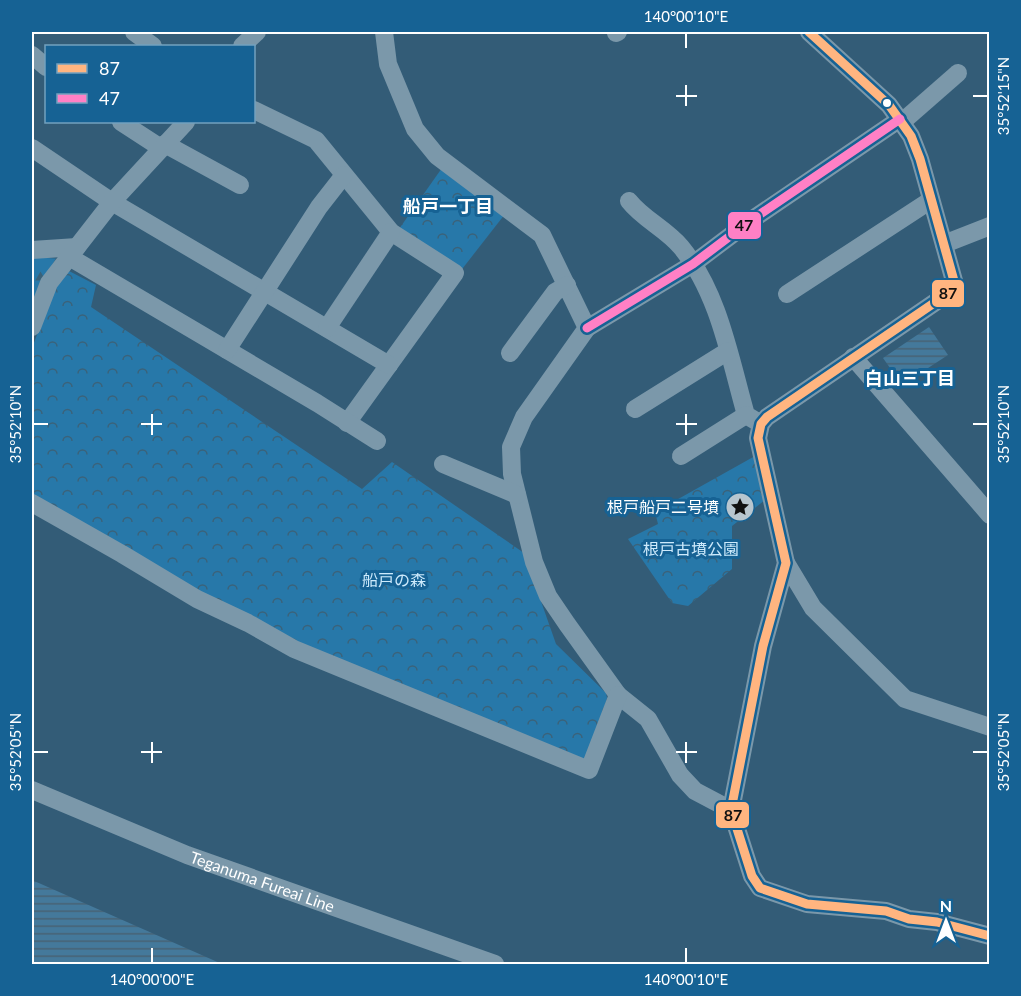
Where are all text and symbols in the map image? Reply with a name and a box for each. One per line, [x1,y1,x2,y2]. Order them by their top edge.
text: 140°00'10"E [644,7,728,25]
legend [45,45,255,123]
text: 87 [99,57,120,79]
text: 35°52'15"N [994,57,1012,135]
text: 47 [99,87,120,109]
unlabelled marker [881,97,893,109]
district label: 船戸一丁目 [403,195,493,217]
line badge: 47 [727,211,762,240]
text: 47 [735,215,753,234]
line badge: 87 [931,279,965,308]
text: 87 [939,283,957,302]
district label: 白山三丁目 [865,367,955,389]
text: 35°52'10"N [6,385,24,463]
text: 35°52'10"N [994,385,1012,463]
place icon: 根戸船戸二号墳 [724,491,756,523]
place label: 根戸船戸二号墳 [607,497,719,516]
park label: 根戸古墳公園 [643,539,739,558]
park label: 船戸の森 [362,570,426,589]
text: 35°52'05"N [6,713,24,791]
text: 35°52'05"N [994,713,1012,791]
line badge: 87 [715,801,750,829]
text: 87 [724,805,742,824]
street label: Teganuma Fureai Line [188,847,337,916]
north arrow [916,891,976,951]
text: N [940,896,952,915]
text: 140°00'00"E [110,970,194,988]
text: 140°00'10"E [644,970,728,988]

